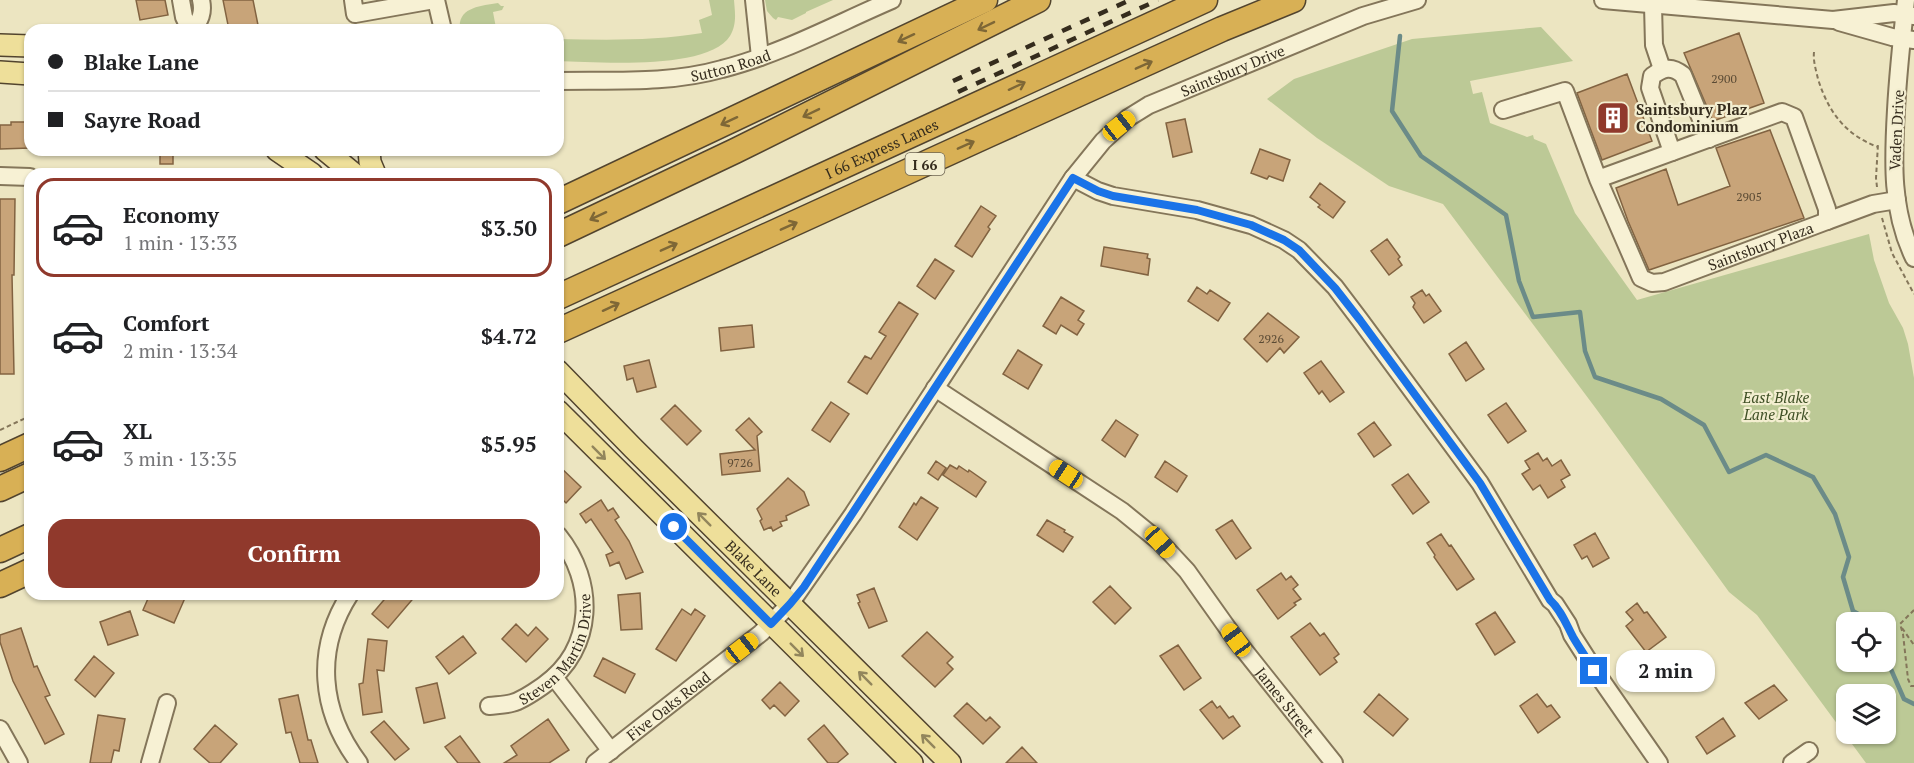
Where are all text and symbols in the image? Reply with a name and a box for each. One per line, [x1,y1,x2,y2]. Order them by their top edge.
one-way arrow [978,20,995,32]
one-way arrow [897,32,915,44]
street label: Saintsbury Drive [1177,40,1288,101]
street label: Sutton Road [689,44,773,86]
text: Blake Lane [84,47,199,76]
one-way arrow [1134,58,1152,70]
house number: 2900 [1711,71,1737,86]
one-way arrow [1008,79,1026,91]
street label: Vaden Drive [1884,89,1908,171]
place label: Saintsbury Plaz Condominium [1636,99,1748,136]
building icon: Saintsbury Plaz Condominium [1595,100,1631,136]
text: Sayre Road [84,105,201,134]
one-way arrow [803,108,821,119]
car [1099,108,1139,144]
street label: I 66 Express Lanes [823,114,941,182]
one-way arrow [721,115,739,127]
one-way arrow [957,138,975,149]
road number: I 66 [906,153,944,175]
house number: 2905 [1736,189,1762,204]
text: Economy [123,200,219,229]
icon: car [51,201,105,255]
one-way arrow [589,210,607,222]
text: $3.50 [481,213,537,242]
street label: Saintsbury Plaza [1705,217,1817,275]
one-way arrow [779,219,797,231]
text: 1 min · 13:33 [123,229,237,256]
one-way arrow [659,240,677,252]
one-way arrow [602,300,620,312]
text: Comfort [123,308,209,337]
icon: car [51,309,105,363]
text: $4.72 [481,321,537,350]
house number: 2926 [1258,331,1284,346]
text: 2 min · 13:34 [123,337,237,364]
park label: East Blake Lane Park [1742,387,1810,424]
text: XL [123,416,152,445]
icon: car [51,417,105,471]
text: $5.95 [481,429,537,458]
text: 3 min · 13:35 [123,445,237,472]
one-way arrow [592,445,607,460]
house number: 9726 [727,455,753,470]
car [1046,457,1086,491]
one-way arrow [697,511,712,526]
route start [660,513,687,540]
button: Confirm [48,519,540,588]
car [1141,523,1179,561]
street label: Blake Lane [721,536,787,601]
street label: Steven Martin Drive [515,593,595,709]
map controls [1836,612,1896,744]
button: locate [1836,612,1896,672]
car [1218,620,1254,660]
car [722,630,762,666]
one-way arrow [789,642,804,657]
callout: 2 min [1615,650,1714,692]
route end [1580,657,1607,684]
text: 2 min [1638,657,1693,684]
street label: James Street [1251,663,1319,741]
street label: Five Oaks Road [622,667,714,745]
one-way arrow [857,671,872,686]
button: layers [1836,684,1896,744]
one-way arrow [921,734,935,749]

